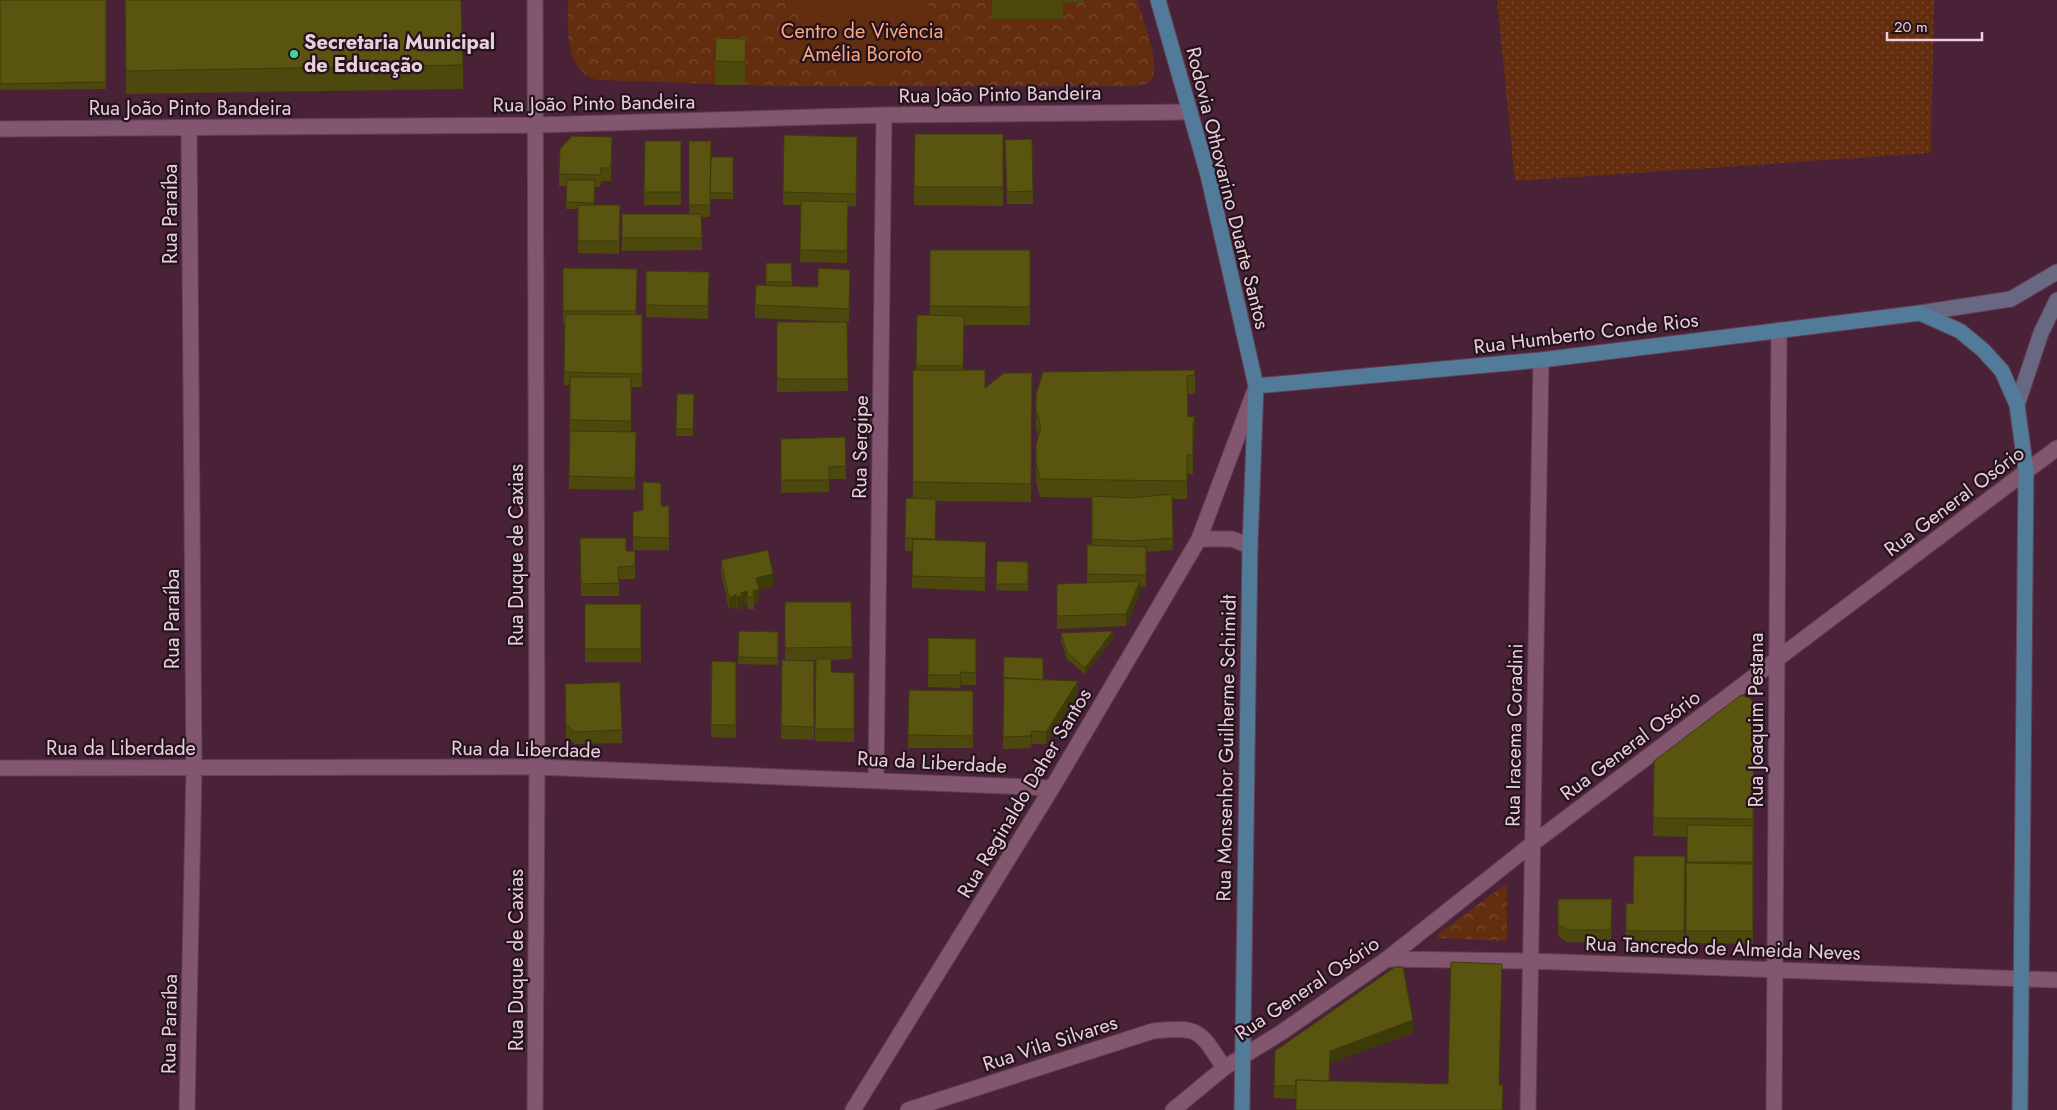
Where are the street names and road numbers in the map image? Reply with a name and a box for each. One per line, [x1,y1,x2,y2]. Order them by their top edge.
street label: Rodovia Othovarino Duarte Santos [1178,44,1277,332]
street label: Rua João Pinto Bandeira [898,78,1102,111]
street label: Rua João Pinto Bandeira [492,87,696,120]
street label: Rua João Pinto Bandeira [89,94,291,123]
street label: Rua Paraíba [156,164,185,264]
street label: Rua Humberto Conde Rios [1472,305,1700,362]
street label: Rua Sergipe [845,395,876,499]
street label: Rua General Osório [1878,439,2030,564]
street label: Rua Duque de Caxias [502,464,531,646]
street label: Rua Paraíba [158,569,187,669]
street label: Rua Monsenhor Guilherme Schimidt [1209,594,1244,902]
street label: Rua Joaquim Pestana [1742,633,1771,807]
street label: Rua Iracema Coradini [1498,643,1531,827]
street label: Rua Reginaldo Daher Santos [950,683,1099,904]
street label: Rua General Osório [1554,683,1706,808]
street label: Rua da Liberdade [46,734,196,763]
street label: Rua da Liberdade [451,734,601,765]
street label: Rua da Liberdade [856,744,1008,781]
street label: Rua Duque de Caxias [502,869,531,1051]
street label: Rua General Osório [1229,929,1385,1048]
street label: Rua Tancredo de Almeida Neves [1585,929,1861,968]
street label: Rua Paraíba [154,974,185,1074]
street label: Rua Vila Silvares [979,1008,1121,1079]

